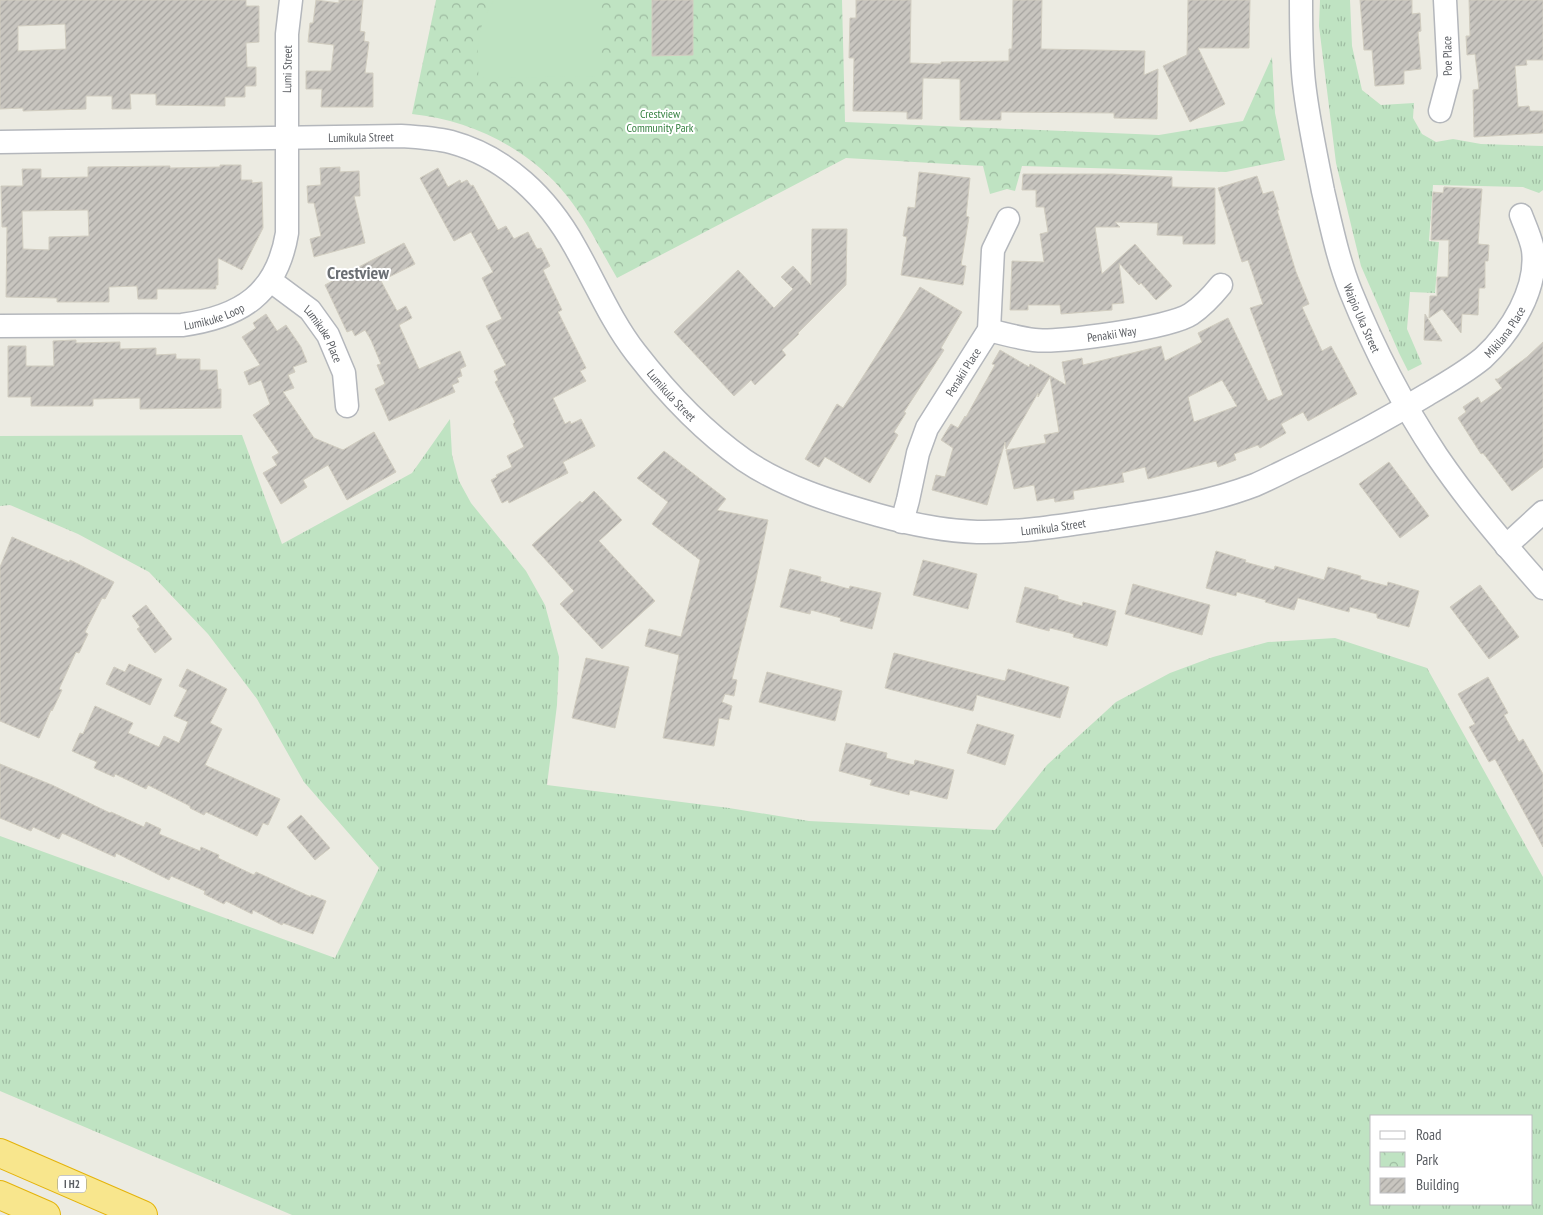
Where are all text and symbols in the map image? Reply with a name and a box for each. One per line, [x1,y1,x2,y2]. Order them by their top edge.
street label: Poe Place [1439,36,1455,76]
street label: Lumi Street [279,44,295,93]
park label: Crestview Community Park [627,106,694,135]
street label: Lumikula Street [328,129,394,145]
district label: Crestview [327,261,389,284]
street label: Waipio Uka Street [1341,281,1385,355]
street label: Lumikuke Loop [183,299,247,332]
street label: Lumikuke Place [302,301,346,365]
street label: Mikilana Place [1481,304,1528,360]
street label: Penakii Way [1086,322,1138,345]
street label: Penakii Place [942,345,984,399]
street label: Lumikula Street [644,366,700,425]
street label: Lumikula Street [1020,515,1087,538]
legend [1370,1115,1533,1205]
text: Road [1416,1125,1442,1144]
text: Park [1416,1150,1438,1169]
text: Building [1416,1175,1459,1194]
road number: I H2 [58,1176,86,1192]

